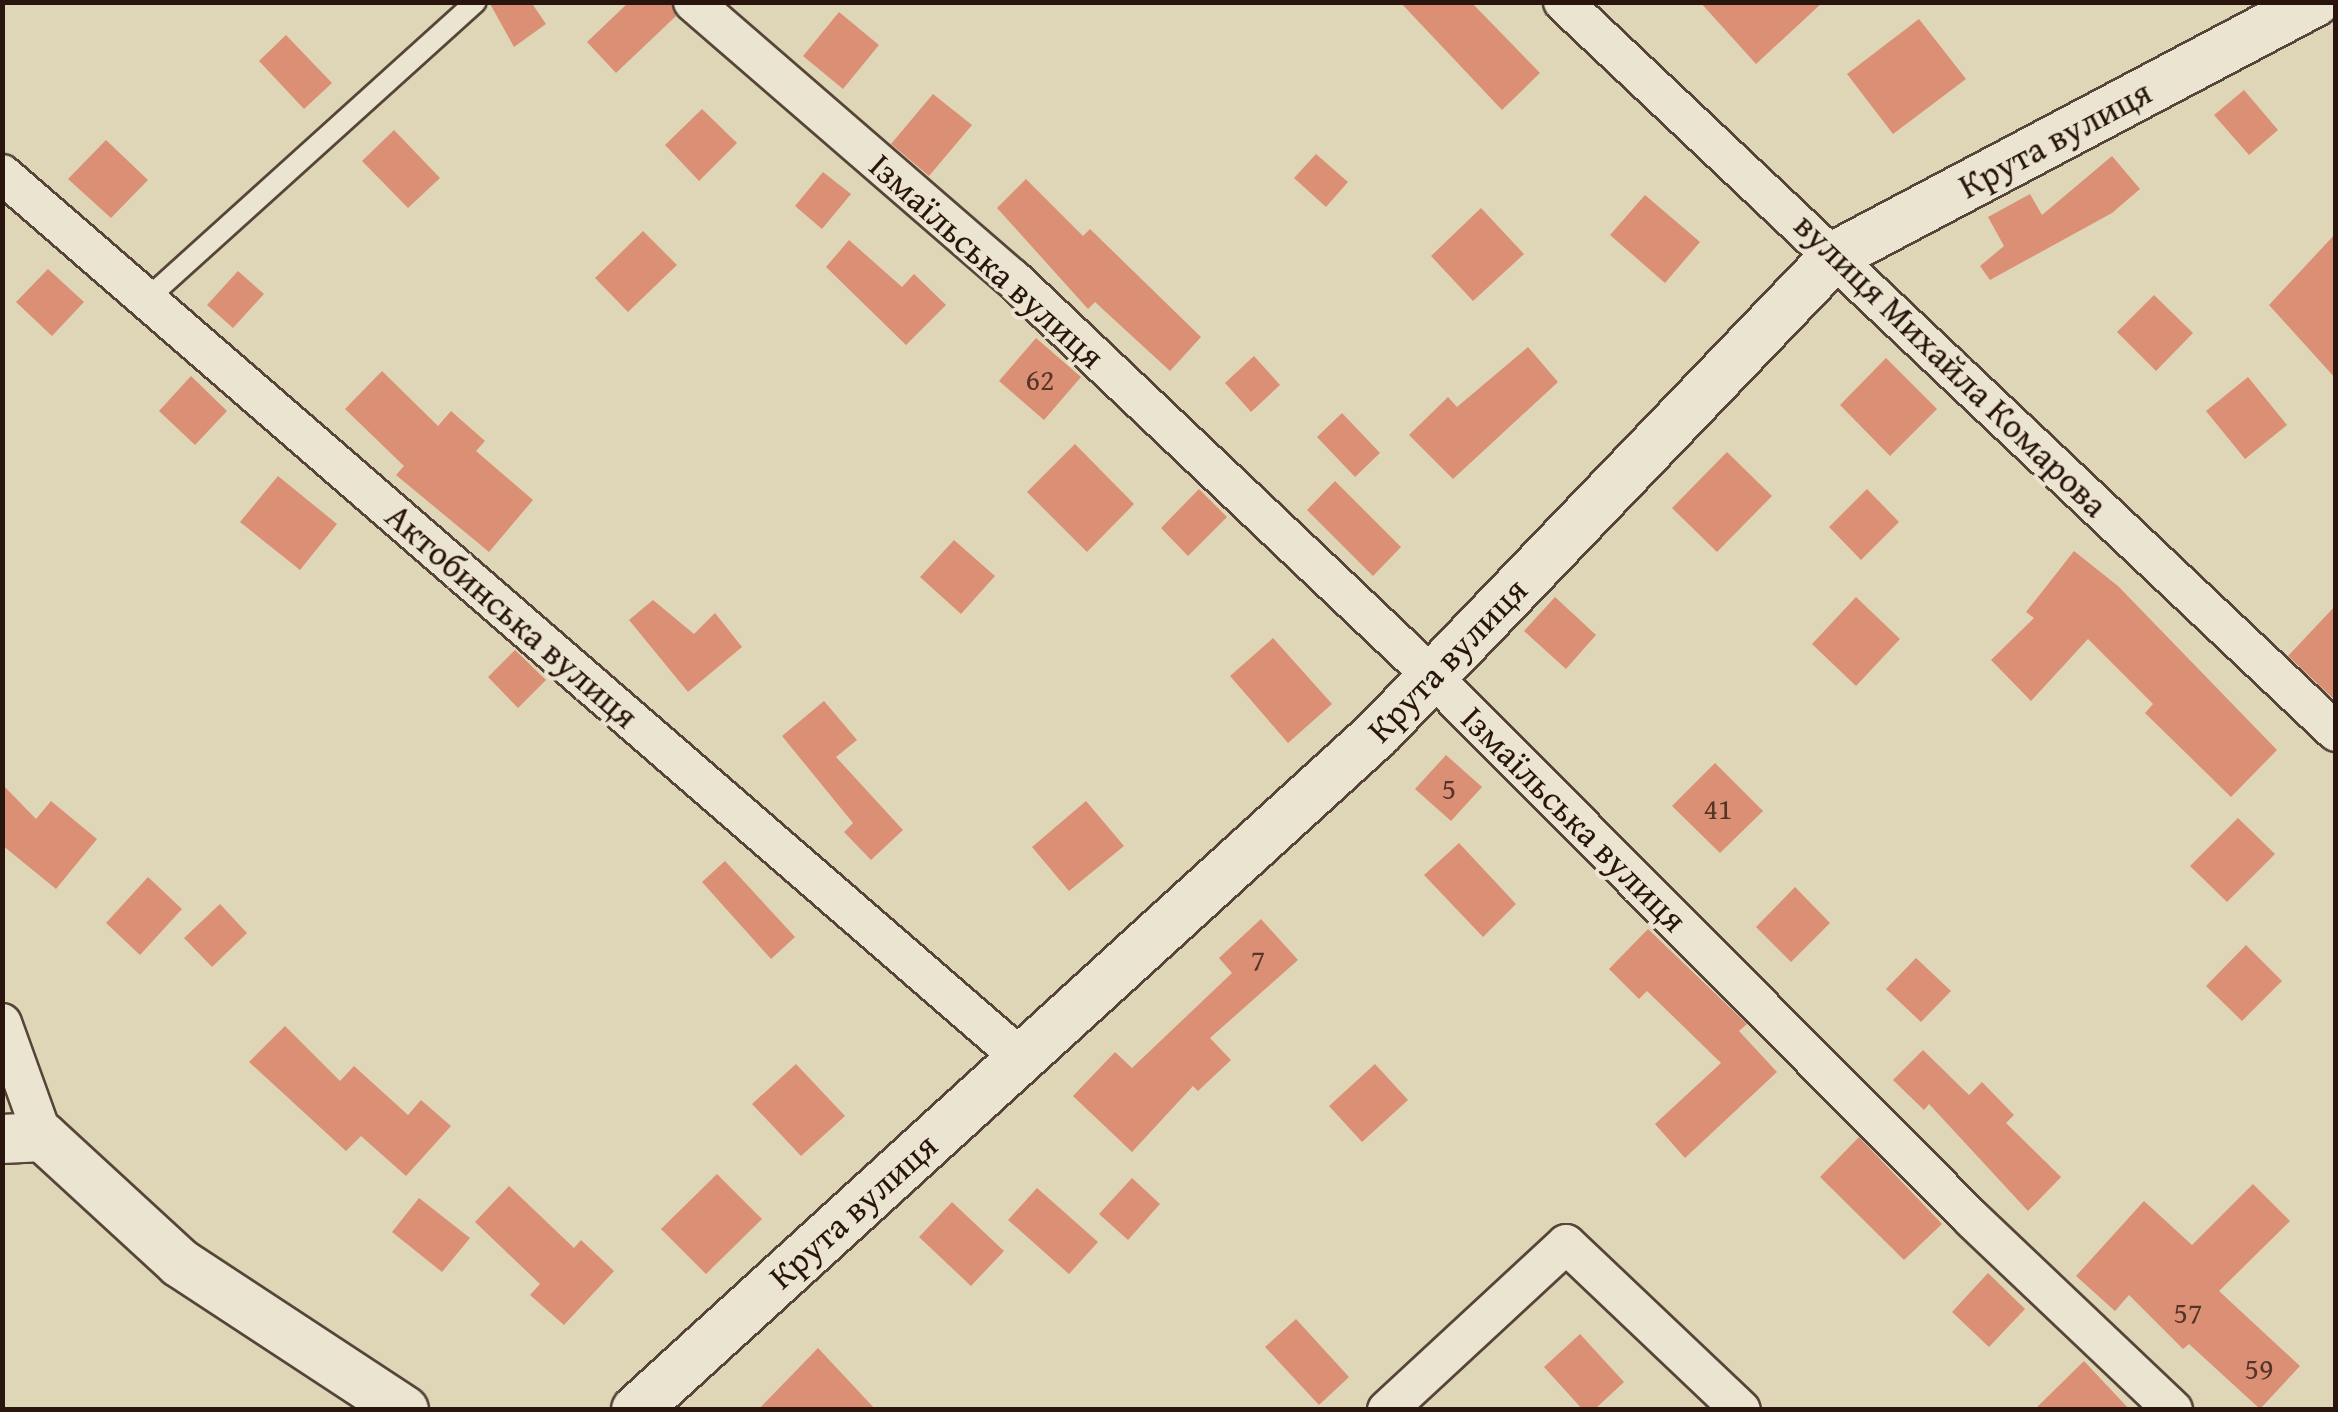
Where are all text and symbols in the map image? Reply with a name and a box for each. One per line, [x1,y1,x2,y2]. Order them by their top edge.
street label: Крута вулиця [1952,71,2158,207]
street label: Ізмаїльська вулиця [861,145,1113,377]
street label: вулиця Михайла Комарова [1786,204,2116,526]
house number: 62 [1026,361,1054,397]
street label: Актобинська вулиця [377,495,647,737]
street label: Крута вулиця [1358,569,1536,751]
street label: Ізмаїльська вулиця [1453,698,1695,940]
house number: 5 [1442,770,1456,806]
house number: 41 [1704,790,1732,826]
house number: 7 [1251,941,1265,977]
street label: Крута вулиця [760,1124,946,1298]
house number: 57 [2174,1294,2202,1330]
house number: 59 [2245,1350,2273,1386]

